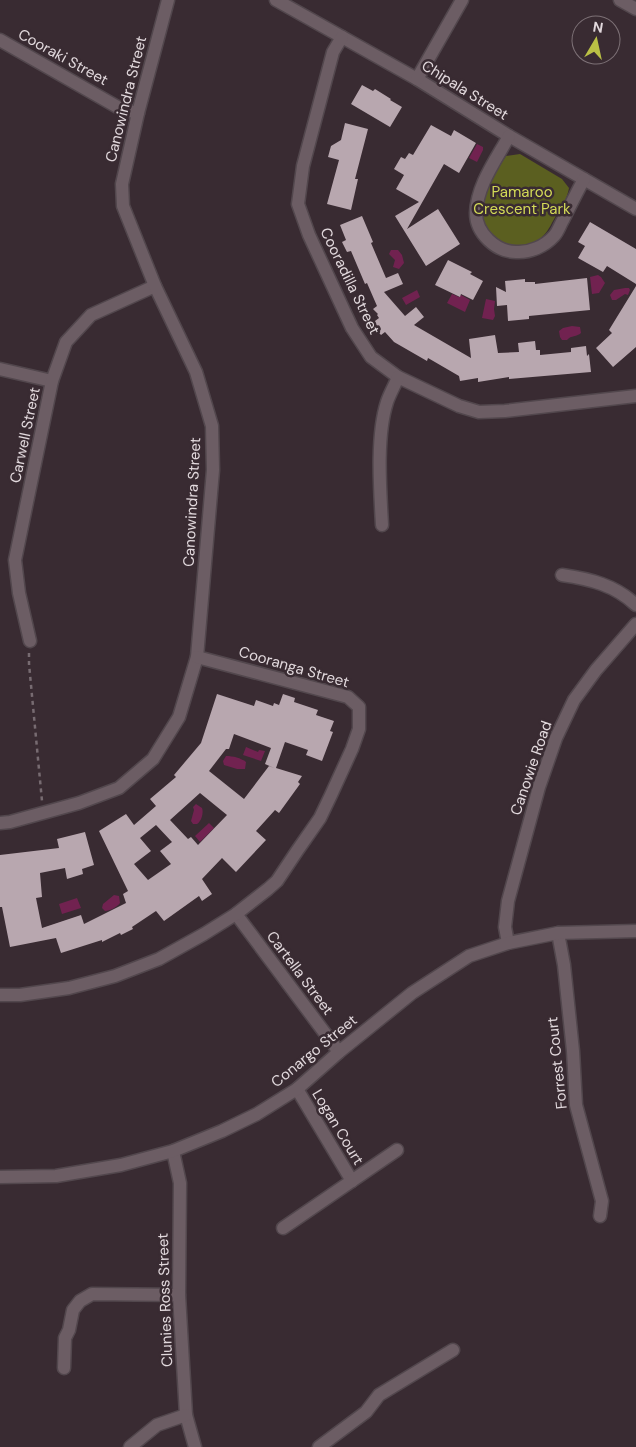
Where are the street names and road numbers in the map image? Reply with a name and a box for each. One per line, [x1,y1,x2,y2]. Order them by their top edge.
street label: Cooraki Street [14,24,112,90]
street label: Canowindra Street [101,34,151,164]
street label: Chipala Street [418,55,512,125]
street label: Cooradilla Street [315,224,385,338]
street label: Carwell Street [5,385,45,485]
street label: Canowindra Street [179,437,205,567]
street label: Cooranga Street [236,642,352,692]
street label: Canowie Road [505,718,557,818]
street label: Cartella Street [262,927,338,1019]
street label: Conargo Street [267,1010,361,1092]
street label: Forrest Court [542,1016,572,1110]
street label: Logan Court [308,1085,369,1169]
street label: Clunies Ross Street [153,1233,177,1367]

